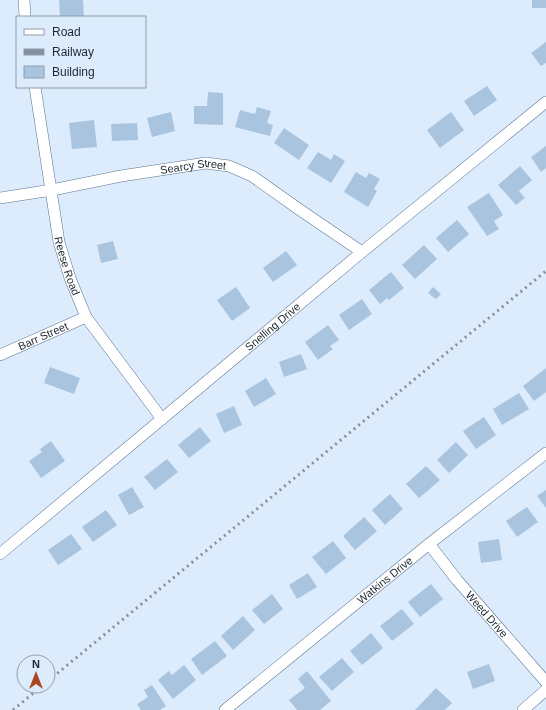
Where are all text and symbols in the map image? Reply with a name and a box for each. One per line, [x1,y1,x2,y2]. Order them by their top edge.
legend [16,16,146,88]
text: Road [52,25,81,39]
text: Railway [52,45,94,59]
text: Building [52,65,95,79]
street label: Searcy Street [159,157,227,176]
street label: Reese Road [52,236,82,297]
street label: Snelling Drive [243,300,303,353]
street label: Barr Street [16,320,70,352]
street label: Watkins Drive [355,554,415,606]
street label: Weed Drive [463,589,510,640]
north arrow [16,654,56,694]
text: N [32,658,40,670]

